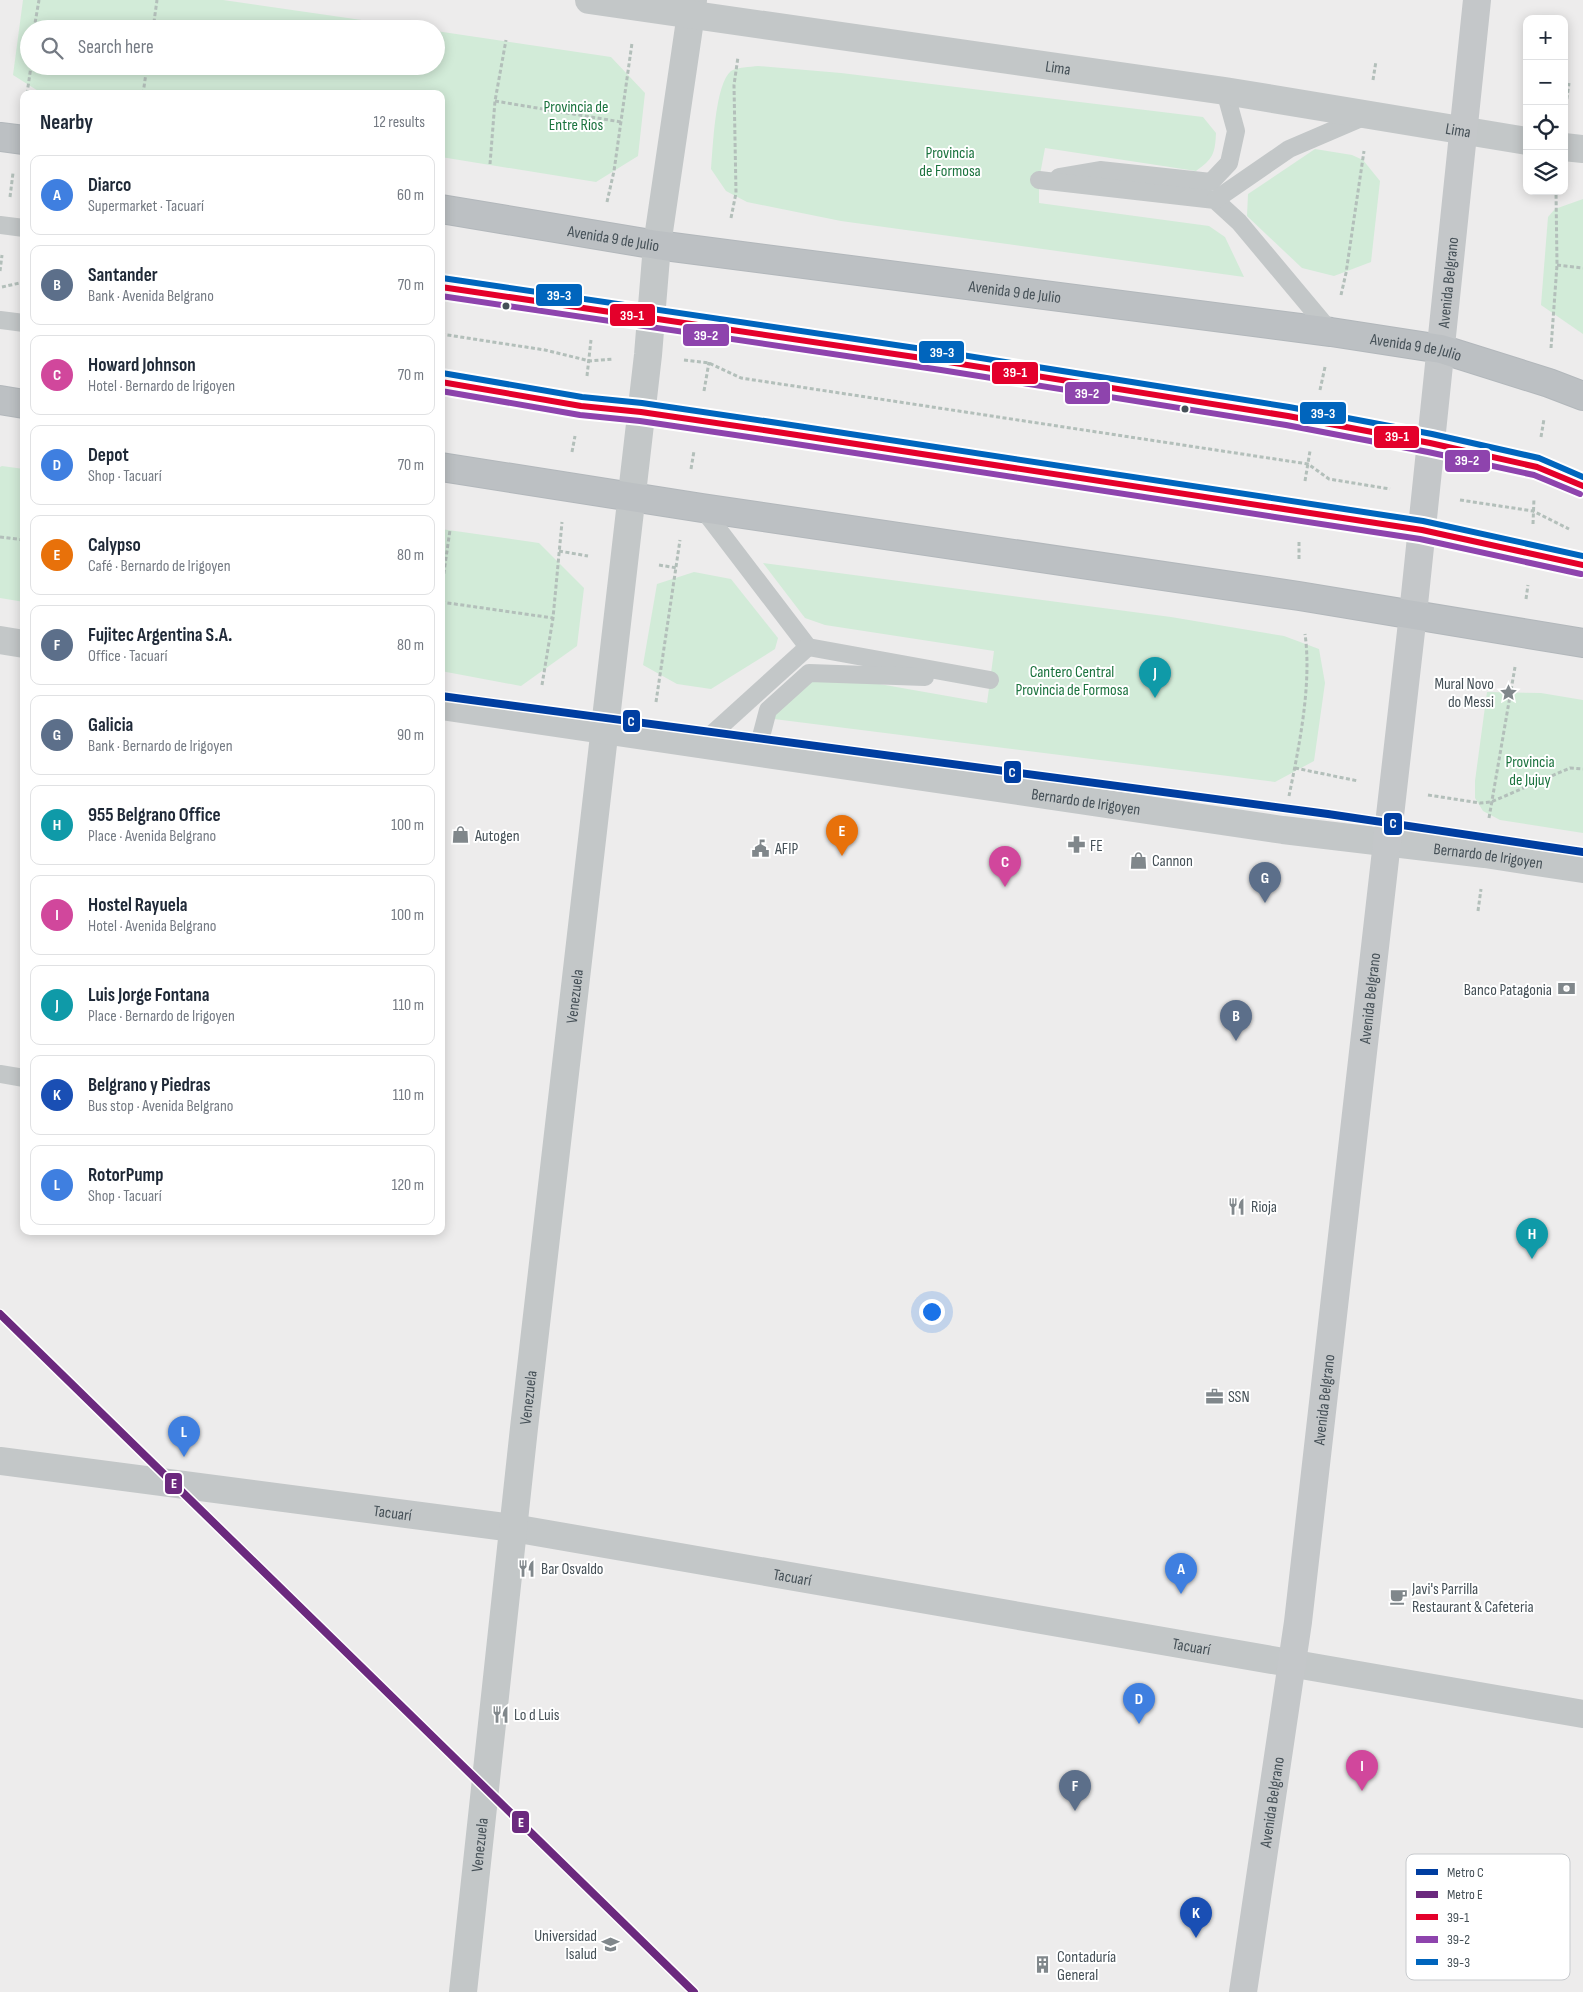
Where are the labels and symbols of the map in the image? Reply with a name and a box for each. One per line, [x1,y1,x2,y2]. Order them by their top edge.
street label: Lima [1044,57,1072,80]
park label: Provincia de Entre Rios [544,98,608,135]
street label: Lima [1444,120,1472,143]
park label: Provincia de Formosa [919,144,981,181]
street label: Avenida 9 de Julio [565,222,661,256]
street label: Avenida Belgrano [1435,236,1463,330]
street label: Avenida 9 de Julio [967,277,1062,308]
line badge: 39-3 [535,283,583,307]
text: 39-3 [547,287,571,304]
unlabelled marker [501,301,511,311]
line badge: 39-1 [609,303,656,327]
text: 39-1 [620,307,644,324]
line badge: 39-2 [682,323,730,347]
text: 39-2 [694,327,718,344]
street label: Avenida 9 de Julio [1368,330,1464,366]
line badge: 39-3 [918,340,965,364]
text: 39-3 [930,344,954,361]
line badge: 39-1 [991,361,1039,385]
text: 39-1 [1003,364,1027,381]
line badge: 39-2 [1064,381,1111,405]
text: 39-2 [1075,385,1099,402]
line badge: 39-3 [1299,401,1347,425]
unlabelled marker [1180,404,1190,414]
text: 39-3 [1311,405,1335,422]
line badge: 39-1 [1373,425,1420,449]
text: 39-1 [1385,428,1409,445]
line badge: 39-2 [1444,449,1491,473]
text: 39-2 [1455,452,1479,469]
pin: J [1139,657,1171,698]
park label: Cantero Central Provincia de Formosa [1015,663,1129,700]
place label: Mural Novo do Messi [1434,675,1494,712]
place icon: Mural Novo do Messi [1498,682,1518,702]
line badge: C [622,709,641,733]
text: C [627,713,635,730]
park label: Provincia de Jujuy [1505,753,1555,790]
line badge: C [1003,760,1022,784]
text: C [1008,764,1016,781]
street label: Bernardo de Irigoyen [1030,785,1142,820]
line badge: C [1383,812,1403,836]
pin: E [826,815,858,856]
text: C [1389,815,1397,832]
shop icon: Autogen [451,825,471,845]
place label: Autogen [474,827,519,846]
pharmacy icon: FE [1066,835,1086,855]
place label: FE [1090,837,1103,856]
public building icon: AFIP [751,838,771,858]
place label: AFIP [774,840,798,859]
street label: Bernardo de Irigoyen [1433,840,1544,874]
pin: C [989,846,1021,887]
shop icon: Cannon [1128,850,1148,870]
place label: Cannon [1152,852,1193,871]
pin: G [1249,862,1281,903]
street label: Avenida Belgrano [1356,952,1385,1046]
street label: Venezuela [563,968,588,1024]
bank icon: Banco Patagonia [1556,979,1576,999]
place label: Banco Patagonia [1464,981,1552,1000]
pin: B [1220,1000,1252,1041]
restaurant icon: Rioja [1227,1196,1247,1216]
place label: Rioja [1251,1198,1277,1217]
pin: H [1516,1218,1548,1259]
your location [919,1299,945,1325]
street label: Avenida Belgrano [1310,1353,1339,1447]
street label: Venezuela [516,1370,542,1426]
office icon: SSN [1204,1386,1224,1406]
place label: SSN [1228,1388,1250,1407]
pin: L [168,1416,200,1457]
line badge: E [164,1472,183,1495]
text: E [171,1475,177,1492]
street label: Tacuarí [372,1502,413,1526]
pin: A [1165,1553,1197,1594]
restaurant icon: Bar Osvaldo [517,1558,537,1578]
place label: Bar Osvaldo [541,1560,603,1579]
street label: Tacuarí [772,1565,813,1591]
place label: Javi's Parrilla Restaurant & Cafeteria [1411,1580,1534,1617]
cafe icon: Javi's Parrilla Restaurant & Cafeteria [1388,1587,1408,1607]
street label: Tacuarí [1171,1635,1212,1660]
pin: D [1123,1683,1155,1724]
restaurant icon: Lo d Luis [490,1704,510,1724]
place label: Lo d Luis [514,1706,560,1725]
pin: I [1346,1750,1378,1791]
street label: Avenida Belgrano [1256,1756,1289,1850]
pin: F [1059,1770,1091,1811]
line badge: E [511,1810,530,1834]
text: E [518,1814,524,1831]
street label: Venezuela [468,1817,493,1873]
legend [1406,1854,1570,1980]
text: Metro C [1447,1864,1484,1881]
text: Metro E [1447,1886,1483,1903]
pin: K [1180,1897,1212,1938]
text: 39-1 [1447,1909,1469,1926]
place label: Universidad Isalud [534,1927,597,1964]
text: 39-2 [1447,1931,1470,1948]
school or university icon: Universidad Isalud [601,1934,621,1954]
place label: Contaduría General [1057,1948,1116,1985]
text: 39-3 [1447,1954,1470,1971]
building icon: Contaduría General [1033,1955,1053,1975]

